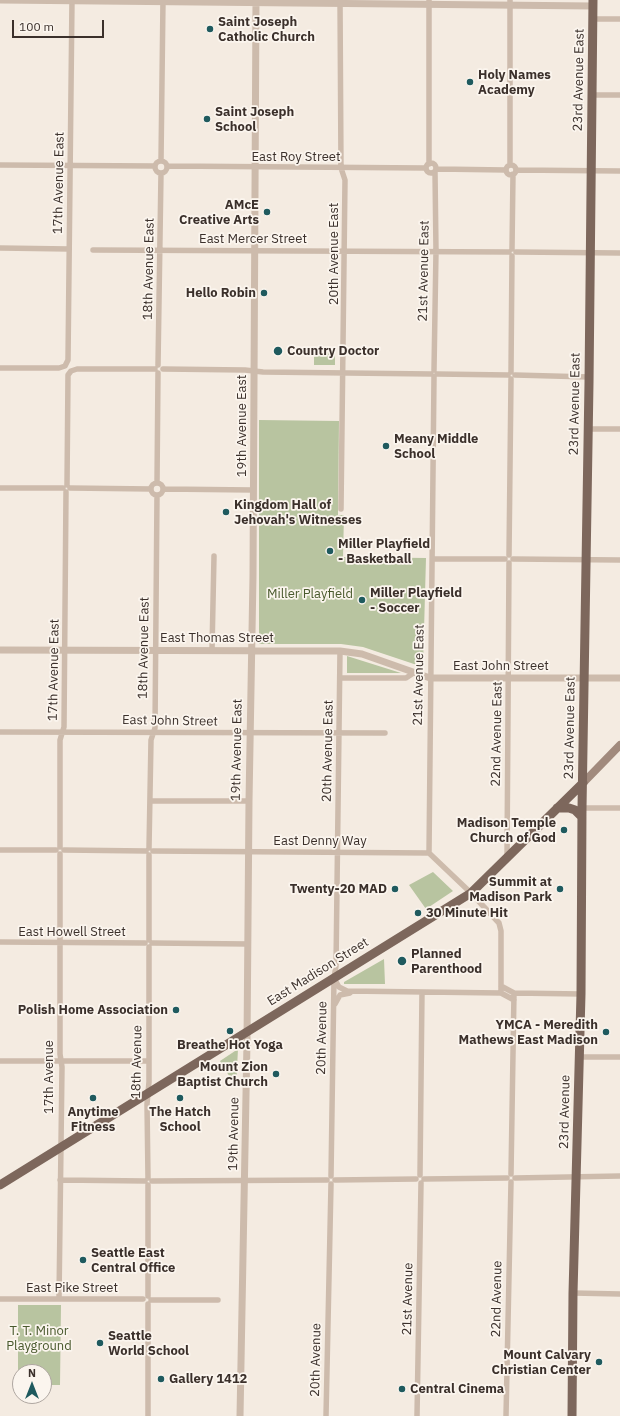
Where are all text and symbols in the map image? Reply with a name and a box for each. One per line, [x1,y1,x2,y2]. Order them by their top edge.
scale bar [14,12,106,38]
place label: Saint Joseph Catholic Church [218,14,315,45]
text: 100 m [19,19,54,34]
marker: Saint Joseph Catholic Church [205,24,215,34]
street label: 23rd Avenue East [570,29,588,131]
place label: Holy Names Academy [478,67,551,98]
marker: Holy Names Academy [465,77,475,87]
place label: Saint Joseph School [215,104,294,135]
marker: Saint Joseph School [202,114,212,124]
street label: 17th Avenue East [50,132,68,234]
street label: East Roy Street [252,149,340,165]
place label: AMcE Creative Arts [179,197,259,228]
street label: 20th Avenue East [326,203,342,305]
marker: AMcE Creative Arts [262,207,272,217]
street label: 18th Avenue East [140,218,158,320]
street label: 21st Avenue East [415,220,433,322]
street label: East Mercer Street [199,231,307,247]
place label: Hello Robin [186,285,256,301]
marker: Hello Robin [259,288,269,298]
place label: Country Doctor [287,343,379,359]
marker: Country Doctor [272,345,284,357]
street label: 23rd Avenue East [566,353,584,455]
street label: 19th Avenue East [234,375,250,477]
place label: Meany Middle School [394,431,478,462]
marker: Meany Middle School [381,441,391,451]
place label: Kingdom Hall of Jehovah's Witnesses [234,497,362,528]
marker: Kingdom Hall of Jehovah's Witnesses [221,507,231,517]
place label: Miller Playfield - Basketball [338,536,430,567]
marker: Miller Playfield - Basketball [325,546,335,556]
place label: Miller Playfield - Soccer [370,585,462,616]
park label: Miller Playfield [267,586,353,602]
marker: Miller Playfield - Soccer [357,595,367,605]
street label: 18th Avenue East [135,597,153,699]
street label: 17th Avenue East [45,619,63,721]
street label: 21st Avenue East [410,624,428,726]
street label: East Thomas Street [160,630,274,646]
street label: East John Street [453,658,549,674]
street label: 23rd Avenue East [561,677,579,779]
street label: 22nd Avenue East [488,681,506,787]
street label: 19th Avenue East [228,699,246,801]
street label: 20th Avenue East [319,700,337,802]
street label: East John Street [122,712,218,730]
place label: Madison Temple Church of God [457,815,556,846]
marker: Madison Temple Church of God [559,825,569,835]
street label: East Denny Way [273,833,367,849]
place label: Summit at Madison Park [469,874,552,905]
place label: Twenty-20 MAD [290,881,387,897]
marker: Twenty-20 MAD [390,884,400,894]
marker: Summit at Madison Park [555,884,565,894]
place label: 30 Minute Hit [426,905,508,921]
marker: 30 Minute Hit [413,908,423,918]
street label: East Howell Street [18,924,126,940]
street label: East Madison Street [265,935,371,1009]
place label: Planned Parenthood [411,946,482,977]
marker: Planned Parenthood [396,955,408,967]
street label: 20th Avenue [314,1001,330,1075]
place label: Polish Home Association [18,1002,168,1018]
marker: Polish Home Association [171,1005,181,1015]
place label: YMCA - Meredith Mathews East Madison [458,1017,598,1048]
street label: 18th Avenue [129,1025,145,1099]
marker: Breathe Hot Yoga [225,1026,235,1036]
marker: YMCA - Meredith Mathews East Madison [601,1027,611,1037]
place label: Breathe Hot Yoga [177,1037,283,1053]
street label: 17th Avenue [41,1040,57,1114]
place label: Mount Zion Baptist Church [177,1059,268,1090]
marker: Mount Zion Baptist Church [271,1069,281,1079]
street label: 23rd Avenue [557,1075,573,1149]
marker: Anytime Fitness [88,1093,98,1103]
marker: The Hatch School [175,1093,185,1103]
street label: 19th Avenue [226,1097,242,1171]
place label: Anytime Fitness [67,1104,119,1135]
place label: The Hatch School [149,1104,211,1135]
place label: Seattle East Central Office [91,1245,175,1276]
marker: Seattle East Central Office [78,1255,88,1265]
street label: 22nd Avenue [489,1260,505,1338]
street label: 21st Avenue [400,1262,416,1336]
street label: East Pike Street [26,1280,118,1296]
park label: T. T. Minor Playground [6,1323,72,1354]
street label: 20th Avenue [308,1323,324,1397]
place label: Seattle World School [108,1328,189,1359]
marker: Seattle World School [95,1338,105,1348]
place label: Mount Calvary Christian Center [491,1347,591,1378]
marker: Mount Calvary Christian Center [594,1357,604,1367]
north arrow [12,1364,52,1404]
text: N [28,1366,36,1380]
place label: Gallery 1412 [169,1371,247,1387]
marker: Gallery 1412 [156,1374,166,1384]
place label: Central Cinema [410,1381,504,1397]
marker: Central Cinema [397,1384,407,1394]

